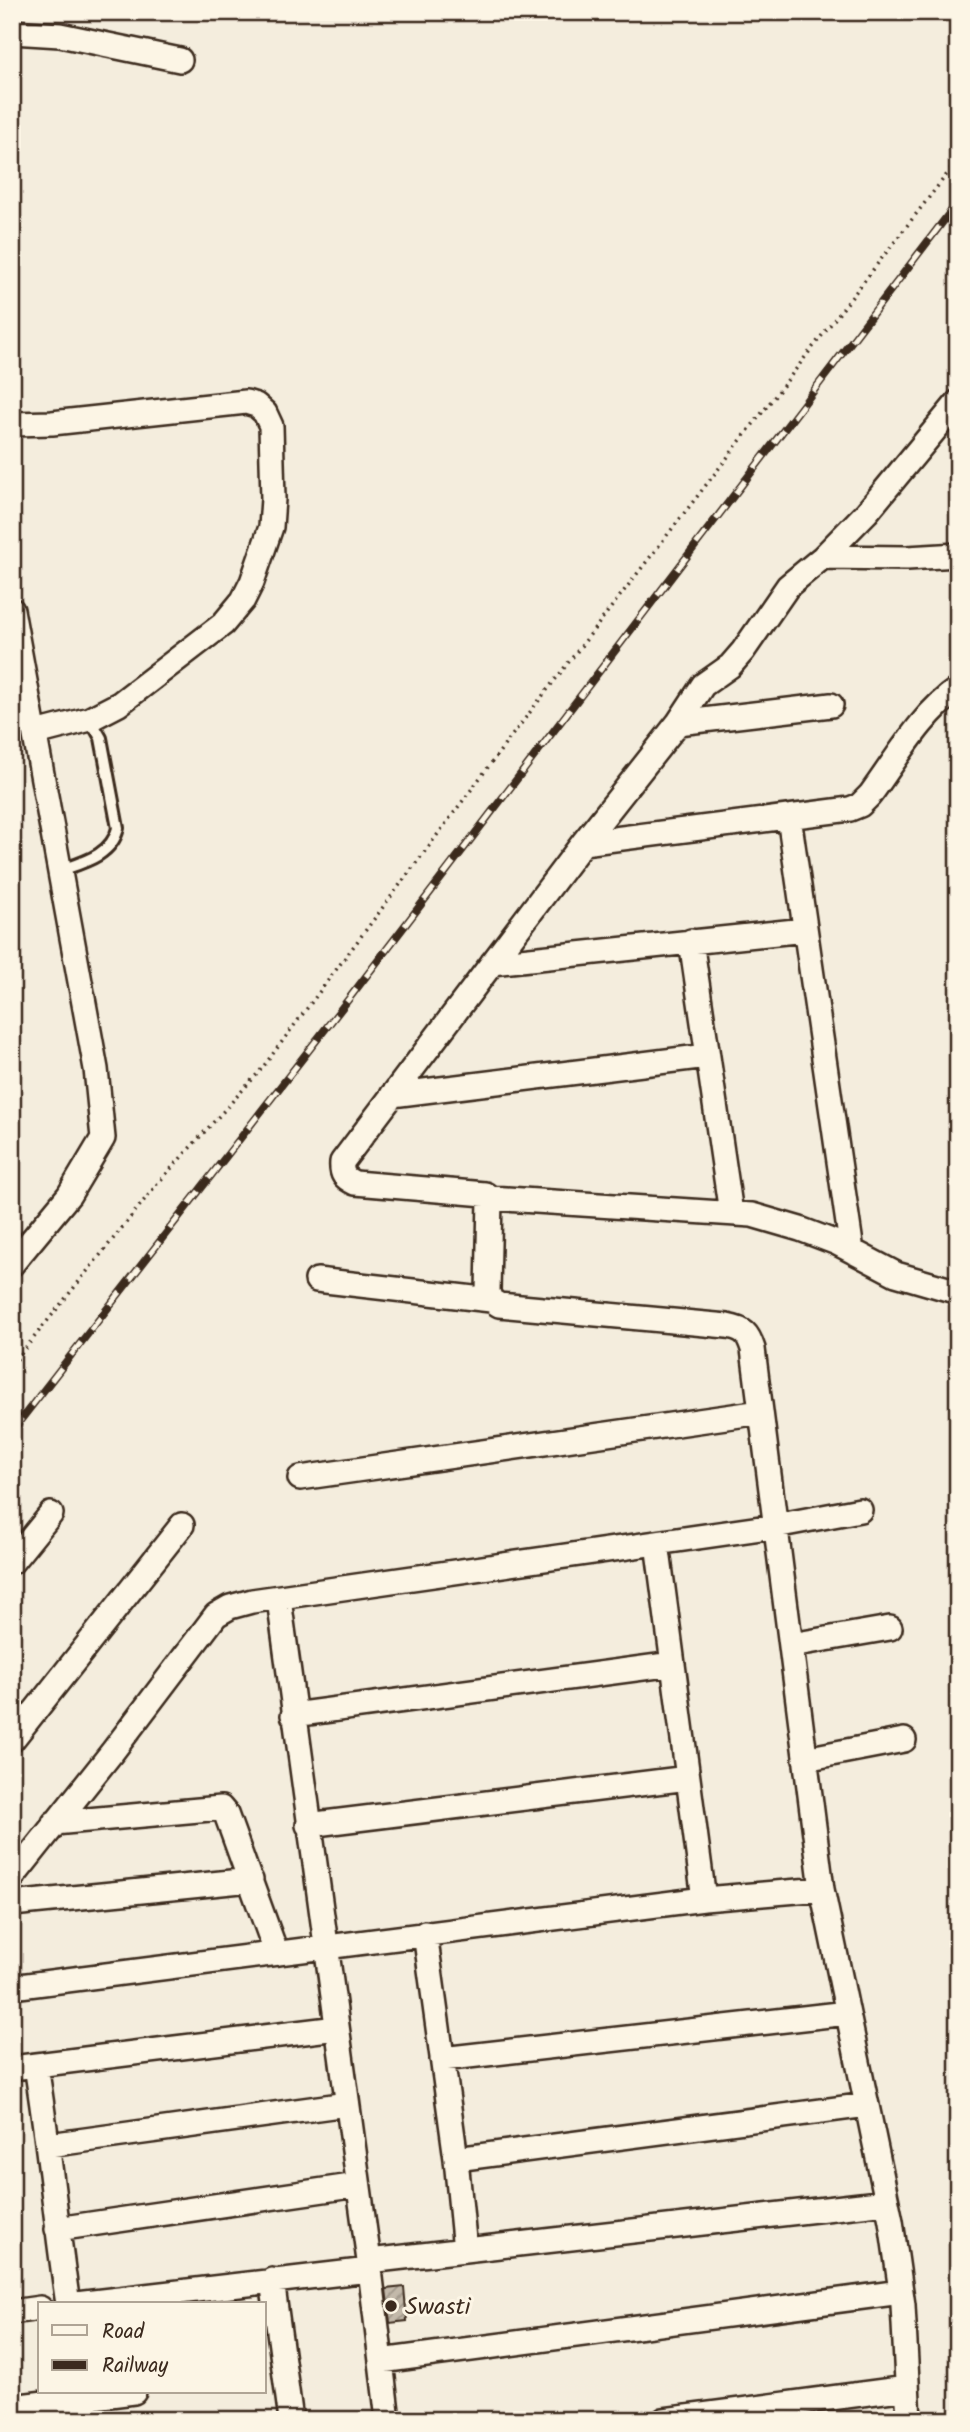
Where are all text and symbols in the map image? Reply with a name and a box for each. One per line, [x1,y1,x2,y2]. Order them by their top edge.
place label: Swasti [405,2288,472,2327]
marker: Swasti [383,2298,399,2314]
legend [38,2302,266,2394]
text: Road [102,2316,145,2349]
text: Railway [102,2350,168,2383]

